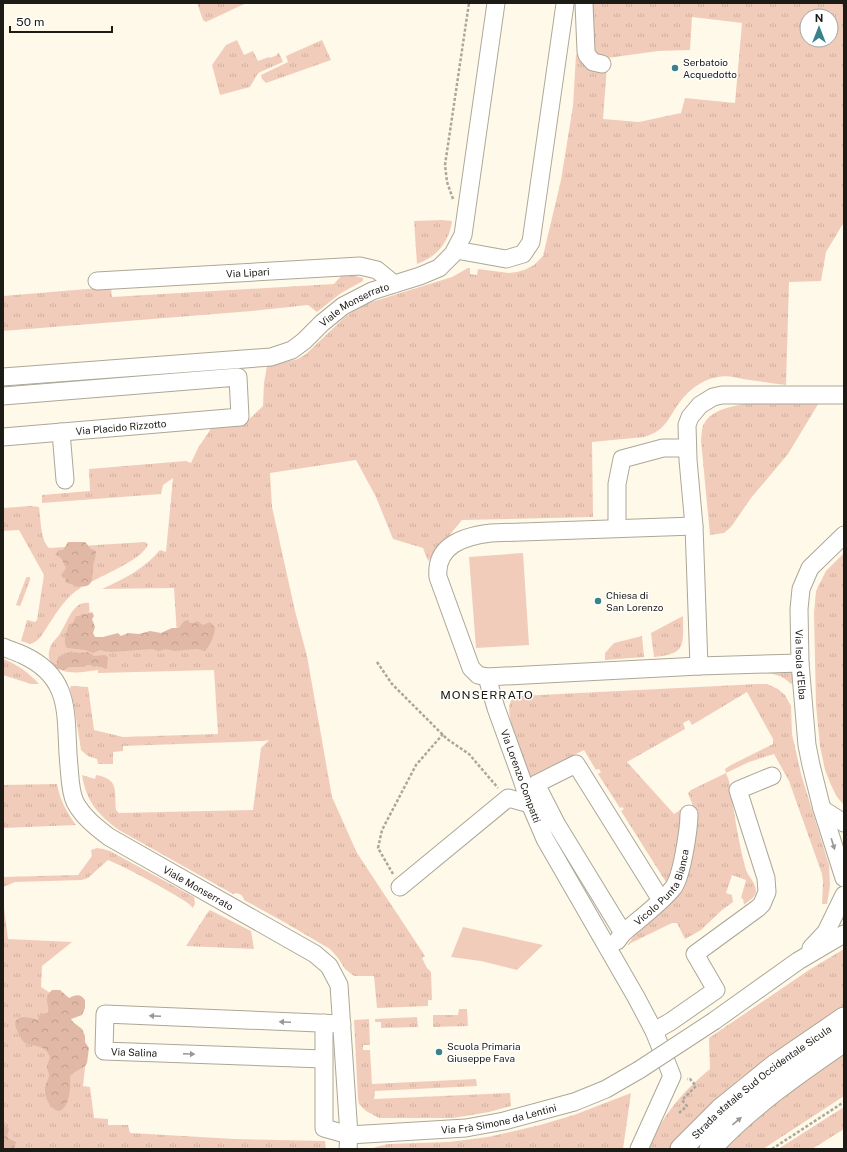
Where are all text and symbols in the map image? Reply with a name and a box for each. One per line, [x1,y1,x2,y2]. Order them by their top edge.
scale bar [10,8,112,34]
north arrow [799,8,839,48]
text: N [815,12,823,24]
text: 50 m [16,15,44,29]
place label: Serbatoio Acquedotto [683,56,737,80]
marker: Serbatoio Acquedotto [670,63,680,73]
street label: Via Lipari [226,265,270,280]
street label: Viale Monserrato [317,280,391,329]
street label: Via Placido Rizzotto [75,417,167,437]
place label: Chiesa di San Lorenzo [606,589,664,613]
marker: Chiesa di San Lorenzo [593,596,603,606]
street label: Via Isola d'Elba [793,629,809,700]
district label: MONSERRATO [440,688,534,702]
street label: Via Lorenzo Compatti [499,728,543,824]
one-way arrow [830,838,836,850]
street label: Vicolo Punta Bianca [631,848,691,927]
street label: Viale Monserrato [161,863,236,913]
one-way arrow [148,1013,161,1019]
one-way arrow [279,1018,291,1025]
street label: Strada statale Sud Occidentale Sicula [689,1023,834,1141]
place label: Scuola Primaria Giuseppe Fava [447,1040,520,1064]
street label: Via Salina [111,1045,157,1059]
marker: Scuola Primaria Giuseppe Fava [434,1047,444,1057]
one-way arrow [183,1051,196,1057]
street label: Via Frà Simone da Lentini [441,1101,558,1135]
one-way arrow [732,1117,743,1126]

